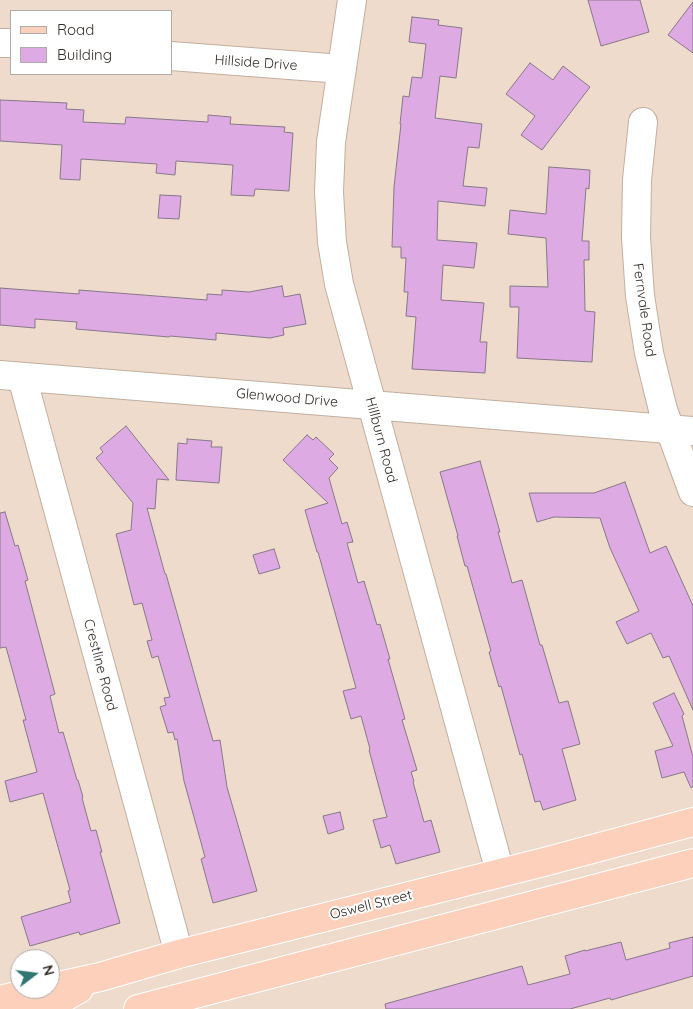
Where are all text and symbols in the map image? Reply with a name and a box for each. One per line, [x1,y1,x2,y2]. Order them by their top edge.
legend [10,10,172,75]
text: Road [57,20,94,39]
text: Building [57,45,112,64]
street label: Hillside Drive [214,52,298,74]
street label: Fernvale Road [629,262,659,358]
street label: Glenwood Drive [235,385,339,411]
street label: Hillburn Road [361,395,401,485]
street label: Crestline Road [80,617,120,713]
street label: Oswell Street [328,887,414,923]
north arrow [10,949,60,999]
text: N [38,963,59,978]

